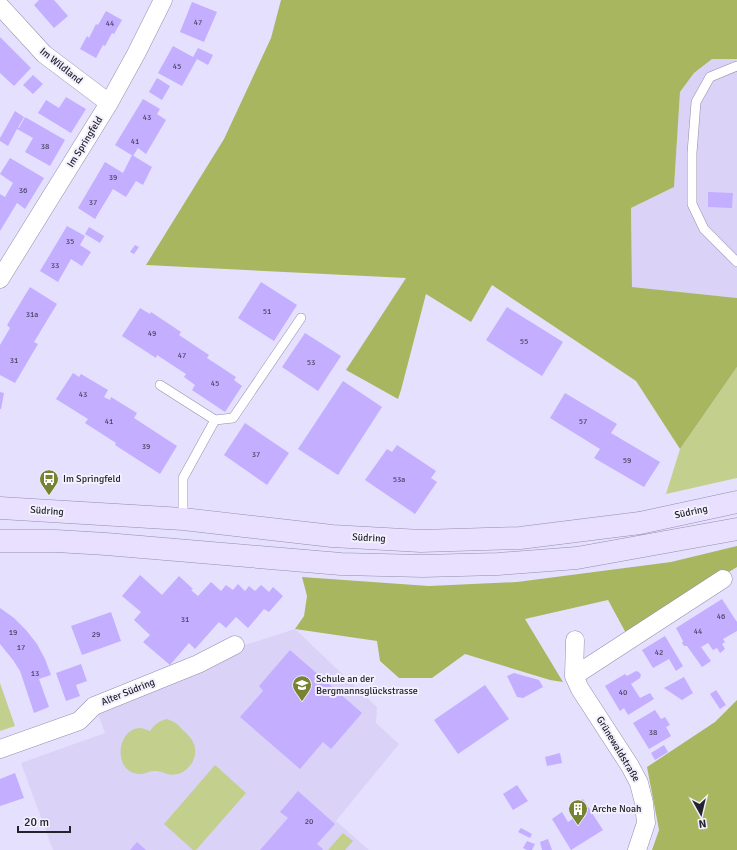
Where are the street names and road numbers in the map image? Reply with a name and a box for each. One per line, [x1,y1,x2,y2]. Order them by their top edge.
street label: Im Wildland [37,45,85,87]
street label: Im Springfeld [65,114,105,170]
street label: Südring [673,503,709,521]
street label: Südring [30,504,64,518]
street label: Südring [352,531,386,545]
street label: Alter Südring [99,676,157,708]
street label: Grünewaldstraße [594,714,642,784]

